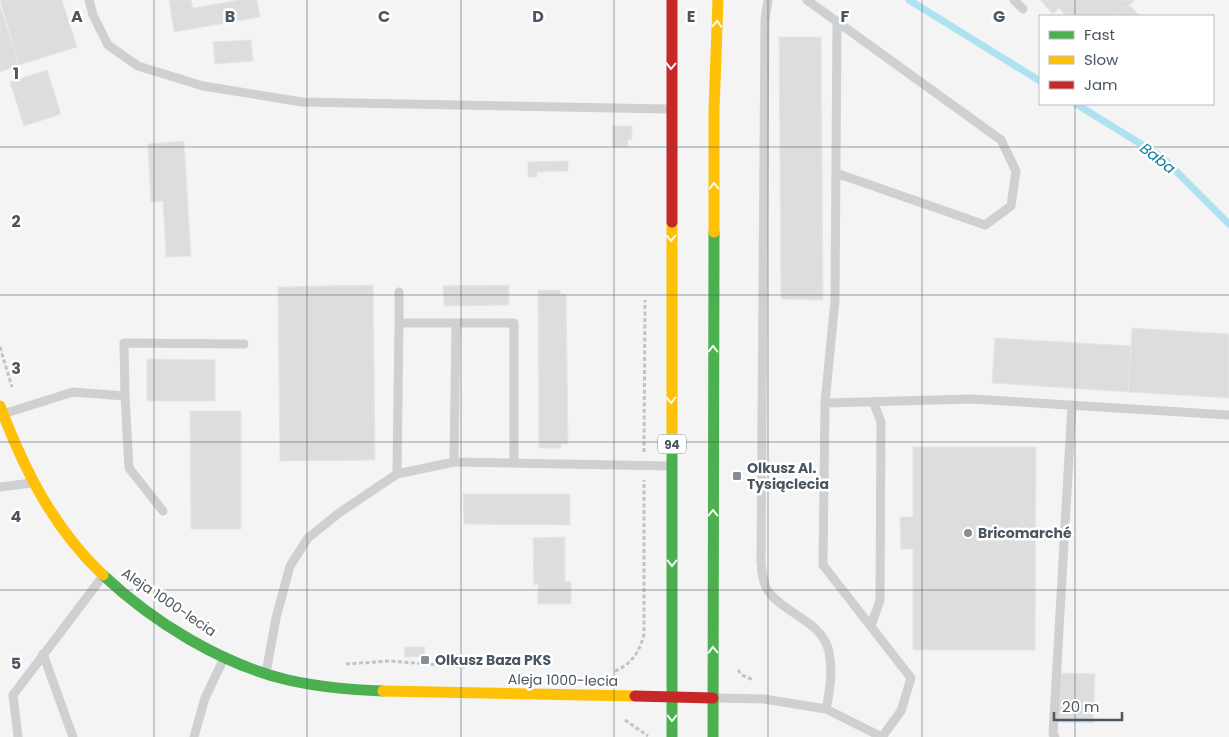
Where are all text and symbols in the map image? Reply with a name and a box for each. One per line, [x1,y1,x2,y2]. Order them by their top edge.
text: A [71,5,83,28]
text: B [225,5,235,28]
text: C [378,5,390,28]
text: D [532,5,544,28]
text: E [687,5,695,28]
text: F [841,5,850,28]
text: G [993,5,1005,28]
legend [1039,15,1214,105]
one-way arrow [711,20,722,28]
text: Fast [1084,24,1115,45]
text: Slow [1084,49,1119,70]
text: 1 [13,62,19,85]
one-way arrow [666,62,677,70]
text: Jam [1084,74,1118,95]
water label: Baba [1136,138,1180,178]
one-way arrow [709,182,719,190]
text: 2 [11,210,21,233]
one-way arrow [666,234,676,242]
one-way arrow [708,345,718,352]
text: 3 [11,357,21,380]
one-way arrow [666,397,677,405]
road number: 94 [658,434,686,454]
place label: Olkusz Al. Tysiąclecia [747,458,829,494]
marker: Olkusz Al. Tysiąclecia [731,470,743,482]
text: 4 [11,505,22,528]
one-way arrow [708,509,718,517]
place label: Bricomarché [978,523,1072,543]
marker: Bricomarché [962,527,974,539]
one-way arrow [667,560,677,567]
street label: Aleja 1000-lecia [118,563,220,641]
one-way arrow [708,645,718,653]
place label: Olkusz Baza PKS [435,650,552,670]
text: 5 [11,652,21,675]
marker: Olkusz Baza PKS [419,654,431,666]
street label: Aleja 1000-lecia [508,669,618,691]
scale bar [1054,690,1122,722]
text: 20 m [1062,696,1100,717]
one-way arrow [667,714,677,722]

